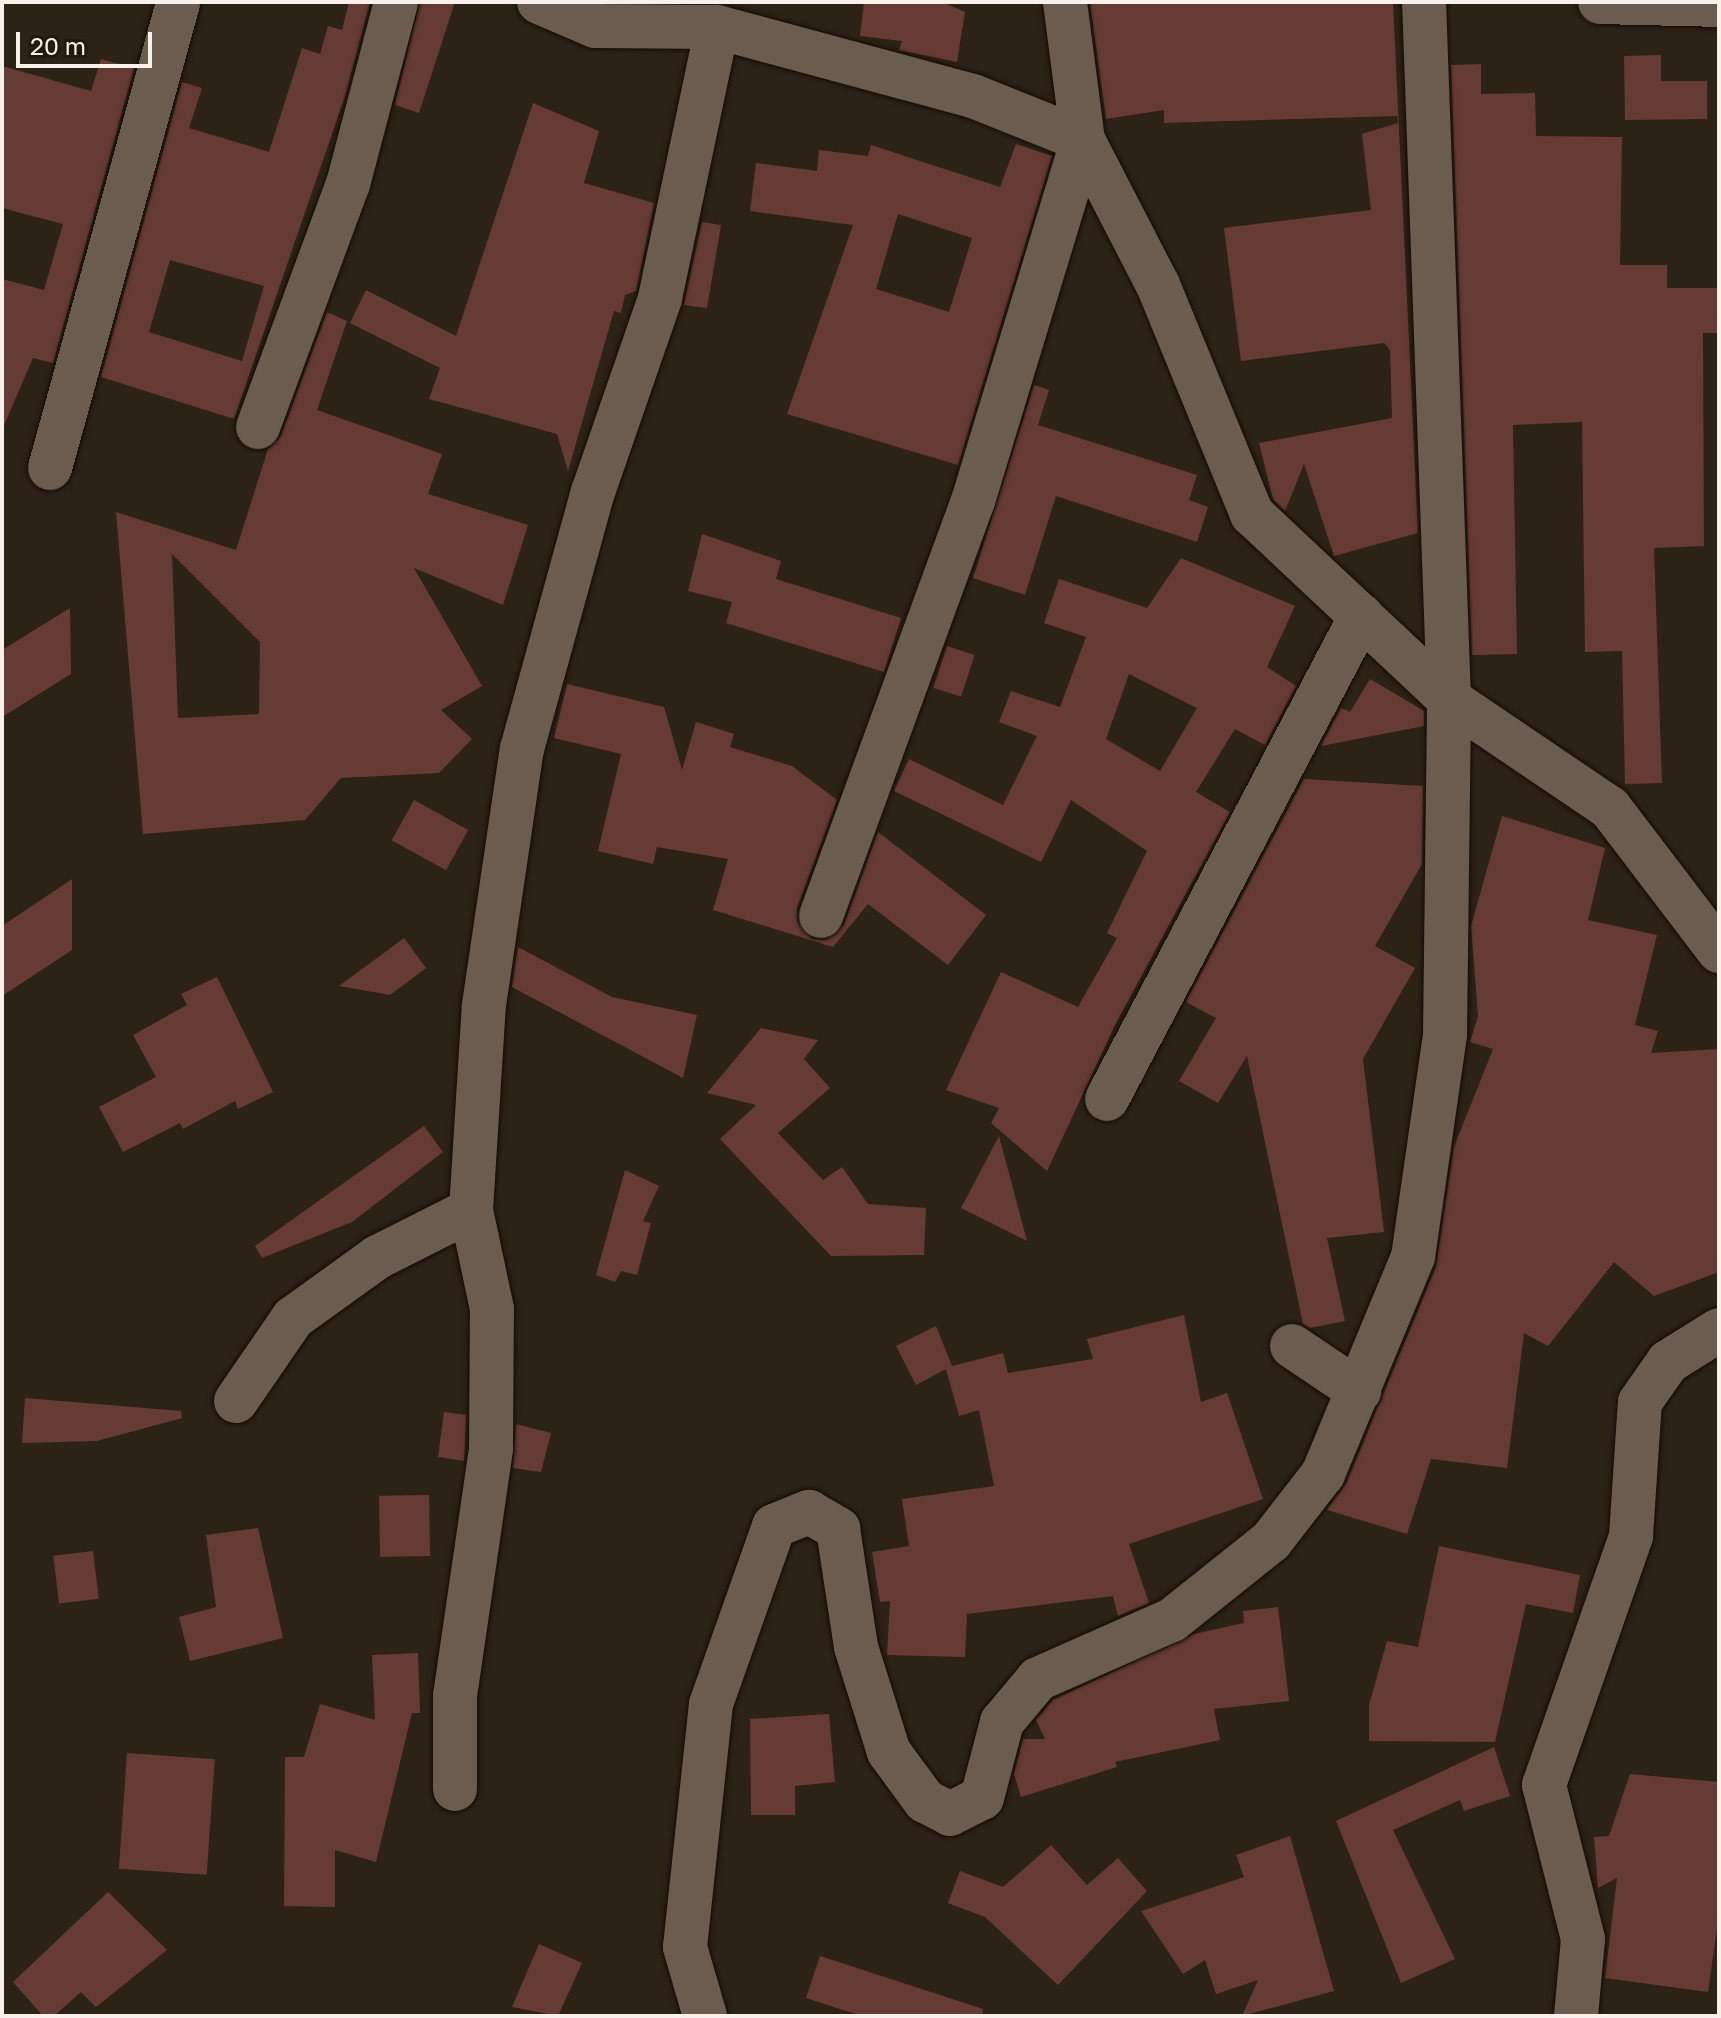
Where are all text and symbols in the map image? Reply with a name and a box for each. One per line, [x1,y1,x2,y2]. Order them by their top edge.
scale bar [20,16,156,66]
text: 20 m [30,31,86,60]

